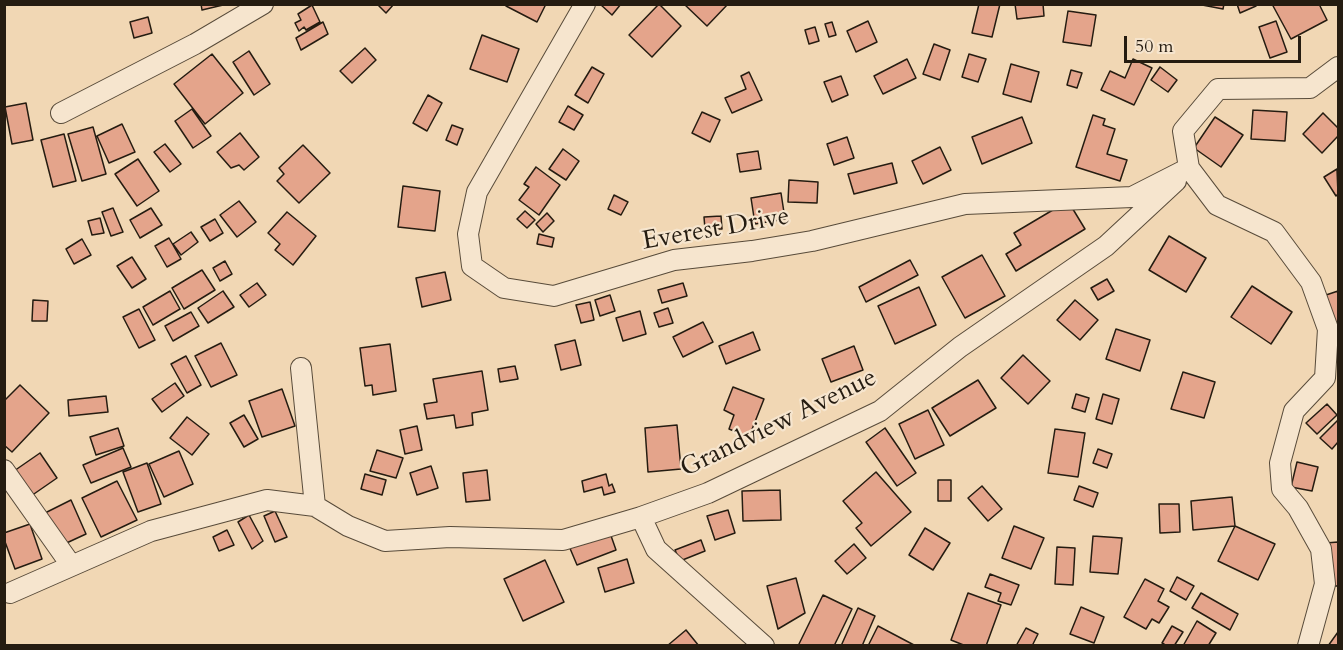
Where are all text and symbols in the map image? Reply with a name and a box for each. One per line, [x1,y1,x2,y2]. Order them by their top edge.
scale bar [1127,24,1304,62]
text: 50 m [1135,34,1174,59]
street label: Everest Drive [640,202,792,258]
street label: Grandview Avenue [676,363,882,485]

